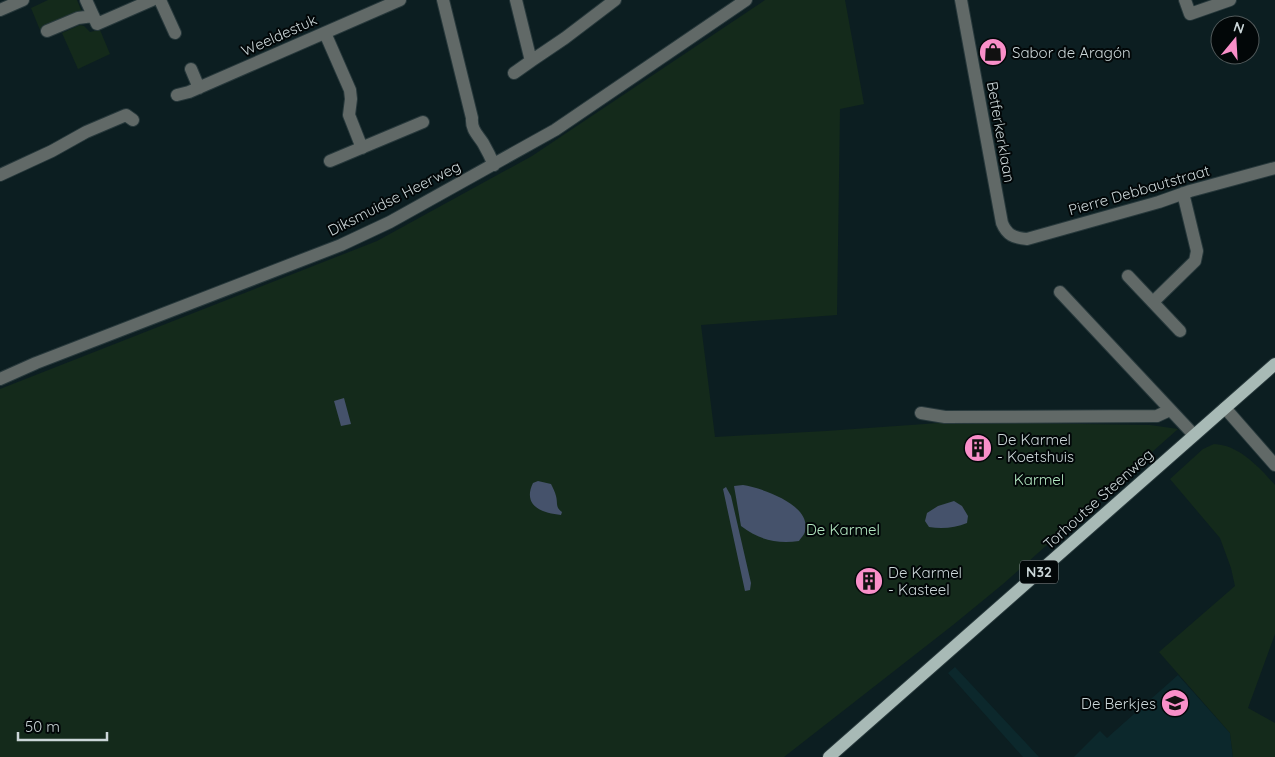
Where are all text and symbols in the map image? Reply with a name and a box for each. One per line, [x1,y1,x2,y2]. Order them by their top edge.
street label: Weeldestuk [238,10,320,60]
north arrow [1210,15,1260,65]
text: N [1231,17,1247,38]
shop icon: Sabor de Aragón [978,37,1008,67]
place label: Sabor de Aragón [1012,43,1131,62]
street label: Betferkerklaan [983,80,1019,184]
street label: Diksmuidse Heerweg [324,156,464,240]
street label: Pierre Debbautstraat [1066,161,1212,219]
place label: De Karmel - Koetshuis [997,430,1074,466]
building icon: De Karmel - Koetshuis [963,433,993,463]
street label: Torhoutse Steenweg [1039,445,1157,553]
park label: Karmel [1014,470,1064,489]
park label: De Karmel [806,520,880,539]
road number: N32 [1020,560,1058,584]
place label: De Karmel - Kasteel [888,563,962,599]
building icon: De Karmel - Kasteel [854,566,884,596]
school or university icon: De Berkjes [1160,688,1190,718]
place label: De Berkjes [1081,694,1156,713]
scale bar [18,710,106,742]
text: 50 m [25,717,60,736]

